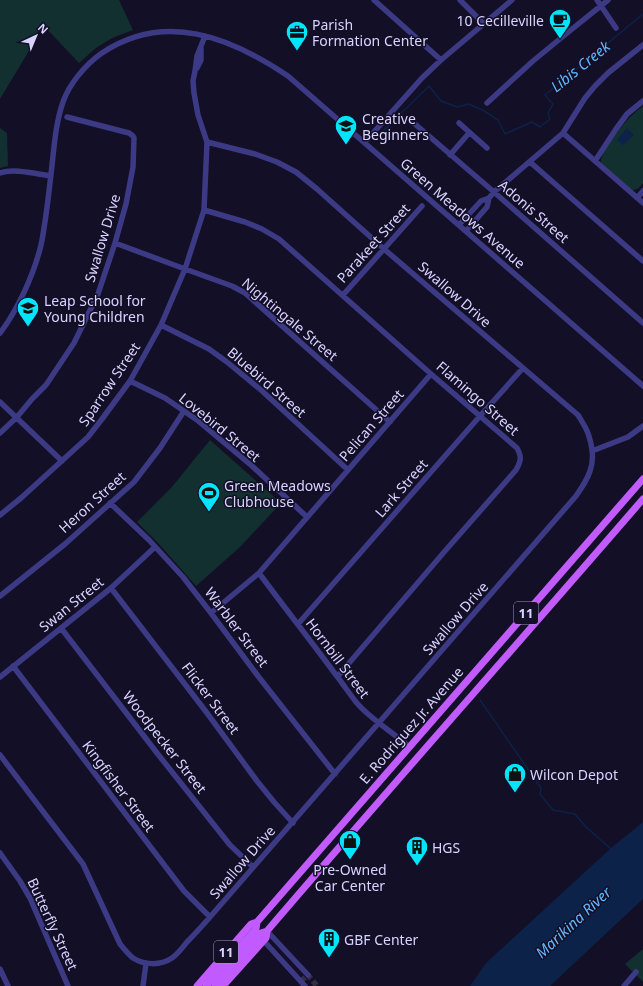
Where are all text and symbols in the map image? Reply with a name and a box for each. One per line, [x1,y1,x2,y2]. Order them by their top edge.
cafe icon: 10 Cecilleville [547,7,573,40]
place label: 10 Cecilleville [457,11,544,30]
place label: Parish Formation Center [312,15,428,50]
north arrow [16,16,56,56]
office icon: Parish Formation Center [284,19,310,52]
text: N [35,20,52,37]
water label: Libis Creek [546,36,614,96]
place label: Creative Beginners [362,109,429,144]
school or university icon: Creative Beginners [333,113,359,146]
street label: Green Meadows Avenue [397,153,530,273]
street label: Adonis Street [495,175,573,247]
street label: Swallow Drive [80,192,124,284]
street label: Parakeet Street [332,199,414,287]
street label: Swallow Drive [414,257,496,331]
street label: Nightingale Street [238,273,342,365]
place label: Leap School for Young Children [44,291,146,326]
school or university icon: Leap School for Young Children [15,295,41,328]
street label: Sparrow Street [74,338,144,430]
street label: Bluebird Street [224,343,310,421]
street label: Flamingo Street [433,357,523,439]
street label: Pelican Street [334,385,408,465]
street label: Lovebird Street [175,388,265,466]
street label: Lark Street [370,455,432,521]
street label: Heron Street [55,467,129,537]
place label: Green Meadows Clubhouse [224,476,331,511]
sports icon: Green Meadows Clubhouse [196,480,222,513]
street label: Swan Street [35,572,107,636]
street label: Swallow Drive [418,577,492,659]
street label: Warbler Street [201,583,273,671]
road number: 11 [514,602,538,624]
street label: Hornbill Street [302,614,374,702]
street label: Flicker Street [178,658,244,738]
street label: E. Rodriguez Jr. Avenue [355,662,467,788]
street label: Woodpecker Street [119,687,211,797]
street label: Kingfisher Street [78,736,160,836]
shop icon: Wilcon Depot [502,761,528,794]
place label: Wilcon Depot [530,765,618,784]
street label: Swallow Drive [205,821,279,903]
shop icon: Pre-Owned Car Center [337,828,363,861]
building icon: HGS [404,834,430,867]
place label: HGS [432,838,461,857]
place label: Pre-Owned Car Center [313,860,387,895]
street label: Butterfly Street [23,875,83,973]
water label: Marikina River [531,881,616,962]
building icon: GBF Center [316,926,342,959]
place label: GBF Center [344,930,419,949]
road number: 11 [214,941,238,963]

